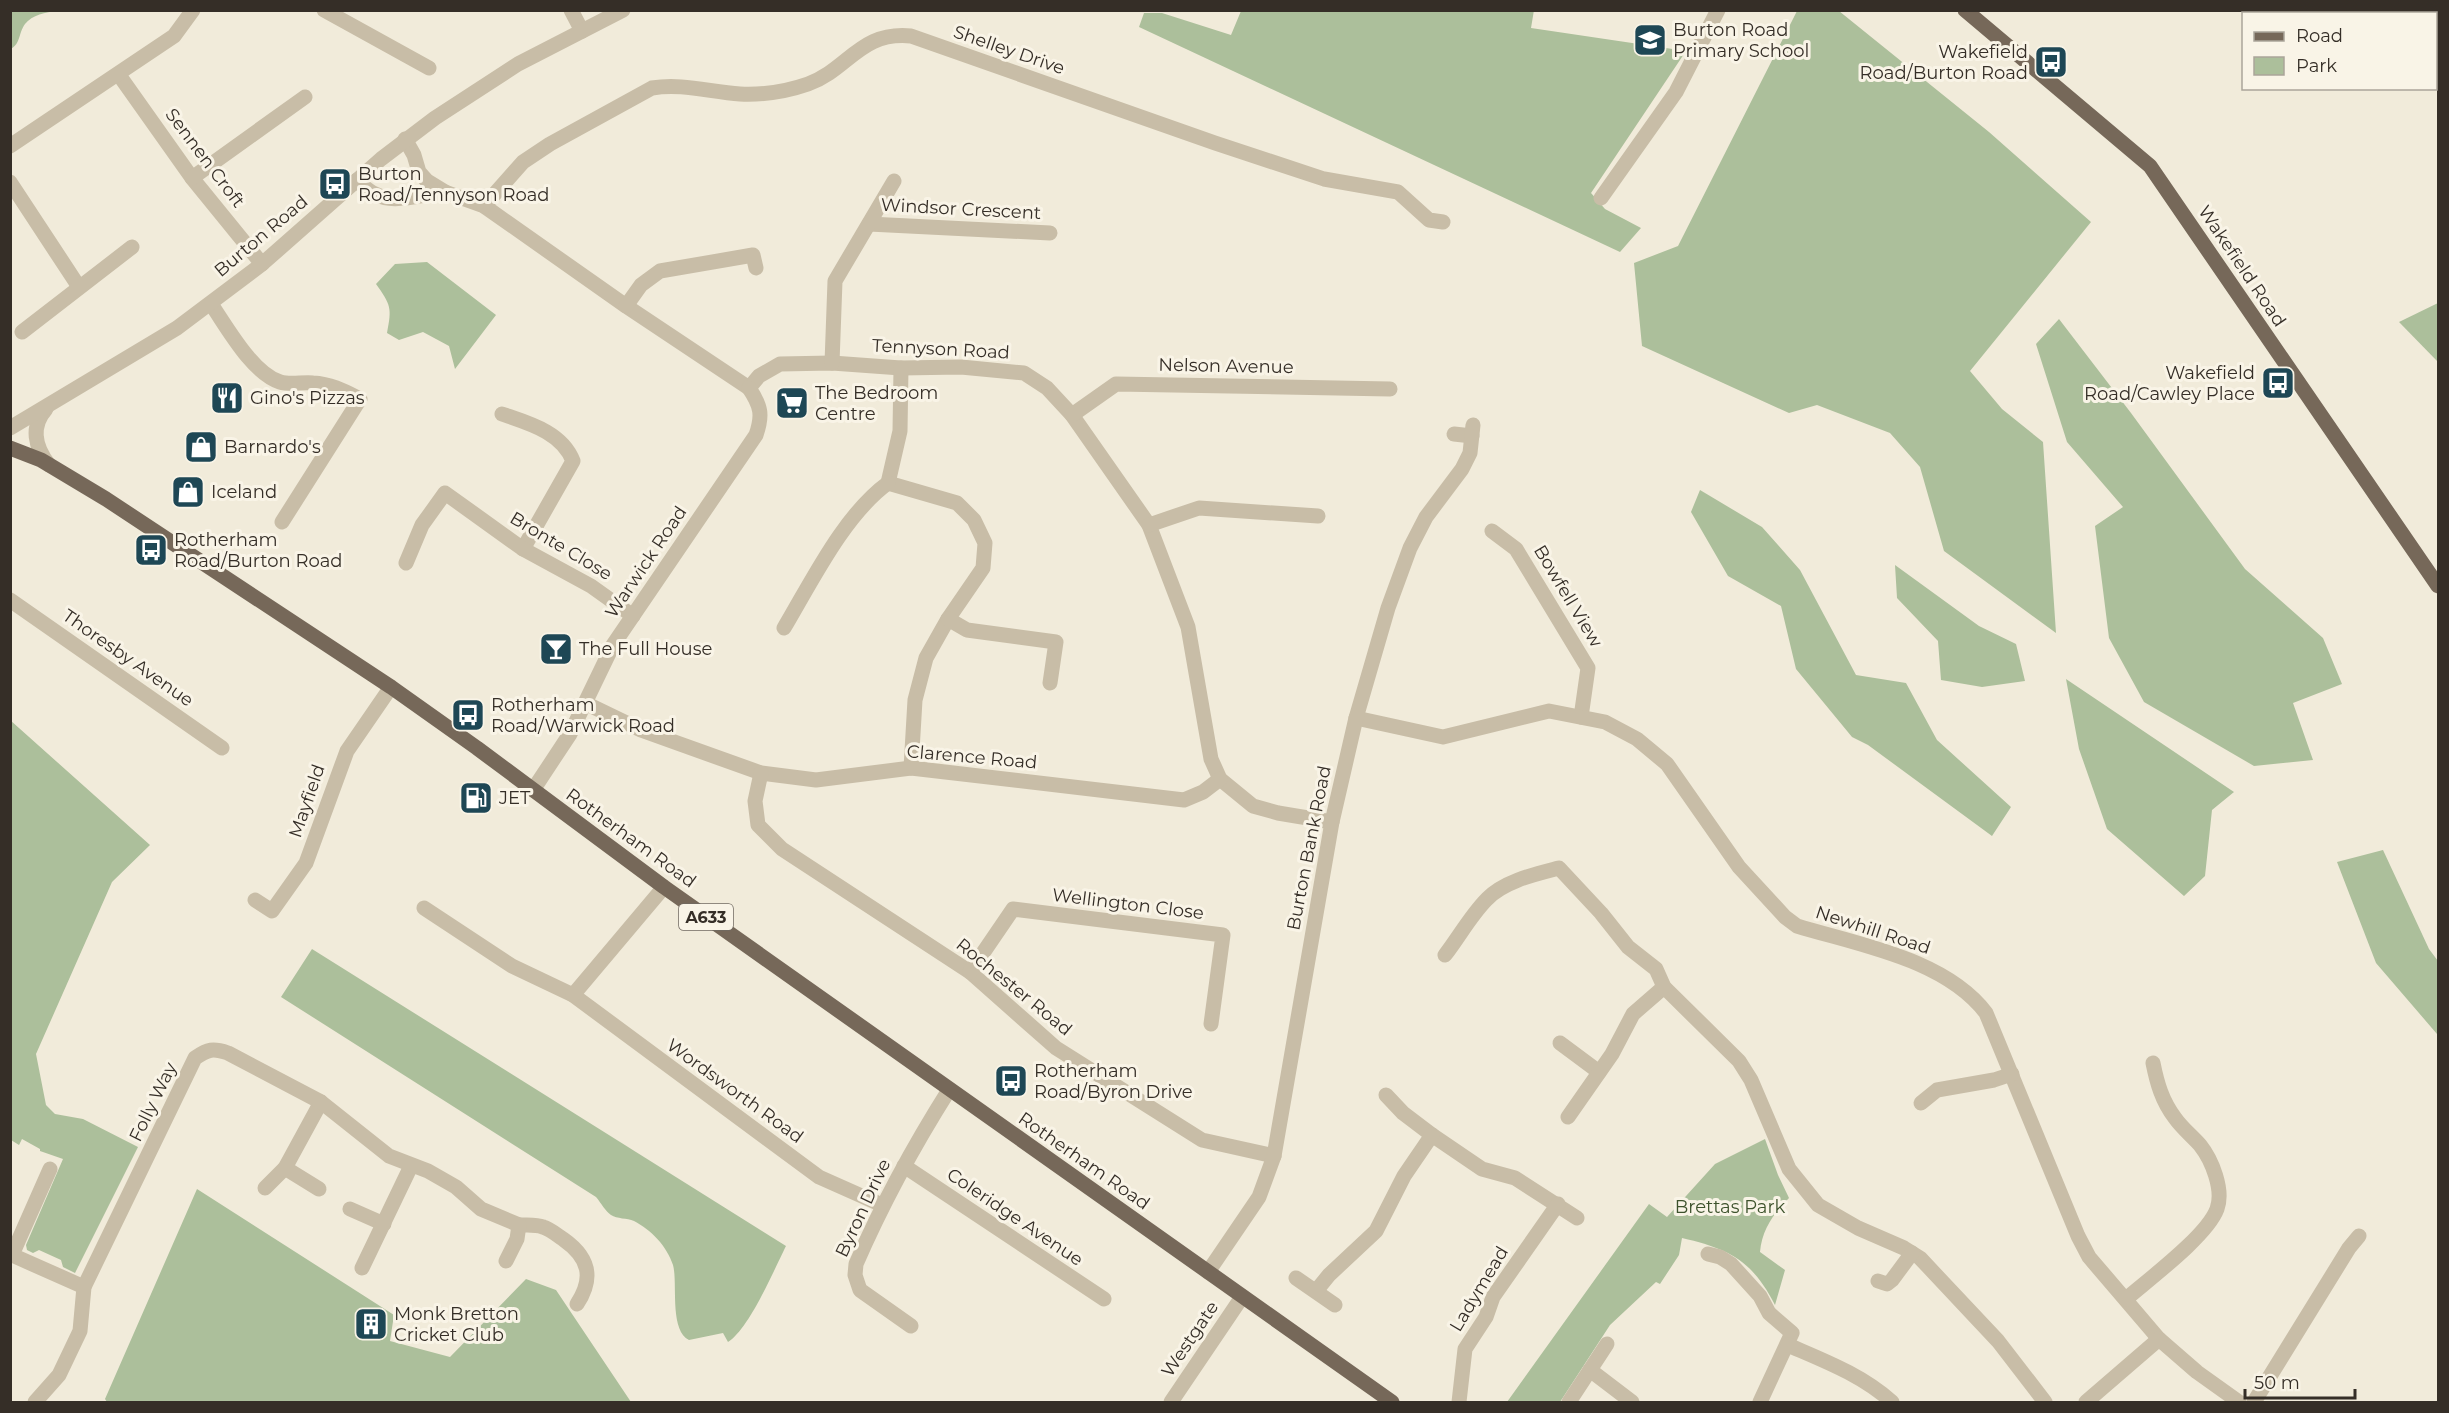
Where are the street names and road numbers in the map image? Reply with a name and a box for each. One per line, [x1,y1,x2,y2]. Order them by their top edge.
street label: Shelley Drive [950,21,1068,79]
street label: Sennen Croft [161,104,249,212]
street label: Burton Road [210,190,312,282]
street label: Windsor Crescent [880,194,1042,224]
street label: Wakefield Road [2193,201,2291,331]
street label: Tennyson Road [872,334,1010,364]
street label: Nelson Avenue [1158,354,1294,378]
street label: Warwick Road [600,502,692,622]
street label: Bronte Close [506,507,616,585]
street label: Bowfell View [1529,541,1607,651]
street label: Thoresby Avenue [58,605,198,711]
street label: Clarence Road [906,740,1038,774]
street label: Mayfield [284,761,330,841]
street label: Burton Bank Road [1282,764,1336,932]
street label: Rotherham Road [562,783,700,893]
street label: Wellington Close [1051,884,1205,924]
street label: Newhill Road [1813,901,1933,959]
road number: A633 [679,904,733,930]
street label: Rochester Road [952,933,1076,1041]
street label: Wordsworth Road [662,1034,808,1148]
street label: Folly Way [124,1059,182,1145]
street label: Rotherham Road [1014,1107,1154,1215]
street label: Byron Drive [831,1155,895,1261]
street label: Coleridge Avenue [943,1163,1087,1271]
street label: Ladymead [1445,1242,1513,1336]
street label: Westgate [1157,1297,1223,1381]

